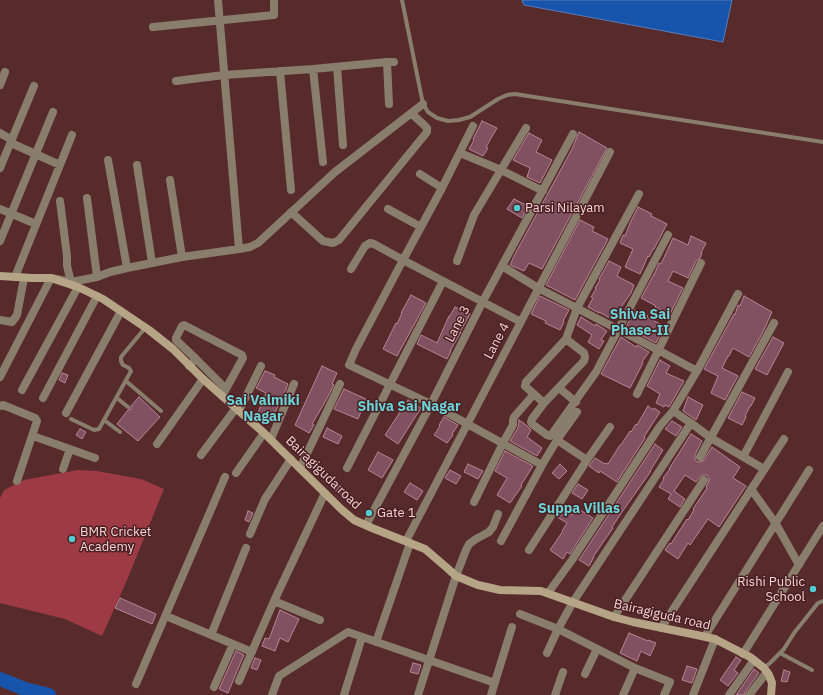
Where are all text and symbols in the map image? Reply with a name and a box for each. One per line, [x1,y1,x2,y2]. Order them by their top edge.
place label: Parsi Nilayam [525,200,605,216]
marker: Parsi Nilayam [512,203,522,213]
street label: Lane 3 [442,303,474,345]
district label: Shiva Sai Phase-II [610,307,670,340]
street label: Lane 4 [481,320,513,362]
district label: Sai Valmiki Nagar [226,393,300,426]
district label: Shiva Sai Nagar [357,399,461,415]
street label: Bairagiguda road [282,433,364,513]
district label: Suppa Villas [538,501,620,517]
place label: Gate 1 [377,505,415,521]
marker: Gate 1 [364,508,374,518]
place label: BMR Cricket Academy [80,524,151,555]
marker: BMR Cricket Academy [67,534,77,544]
place label: Rishi Public School [737,574,805,605]
marker: Rishi Public School [808,584,818,594]
street label: Bairagiguda road [612,596,712,634]

